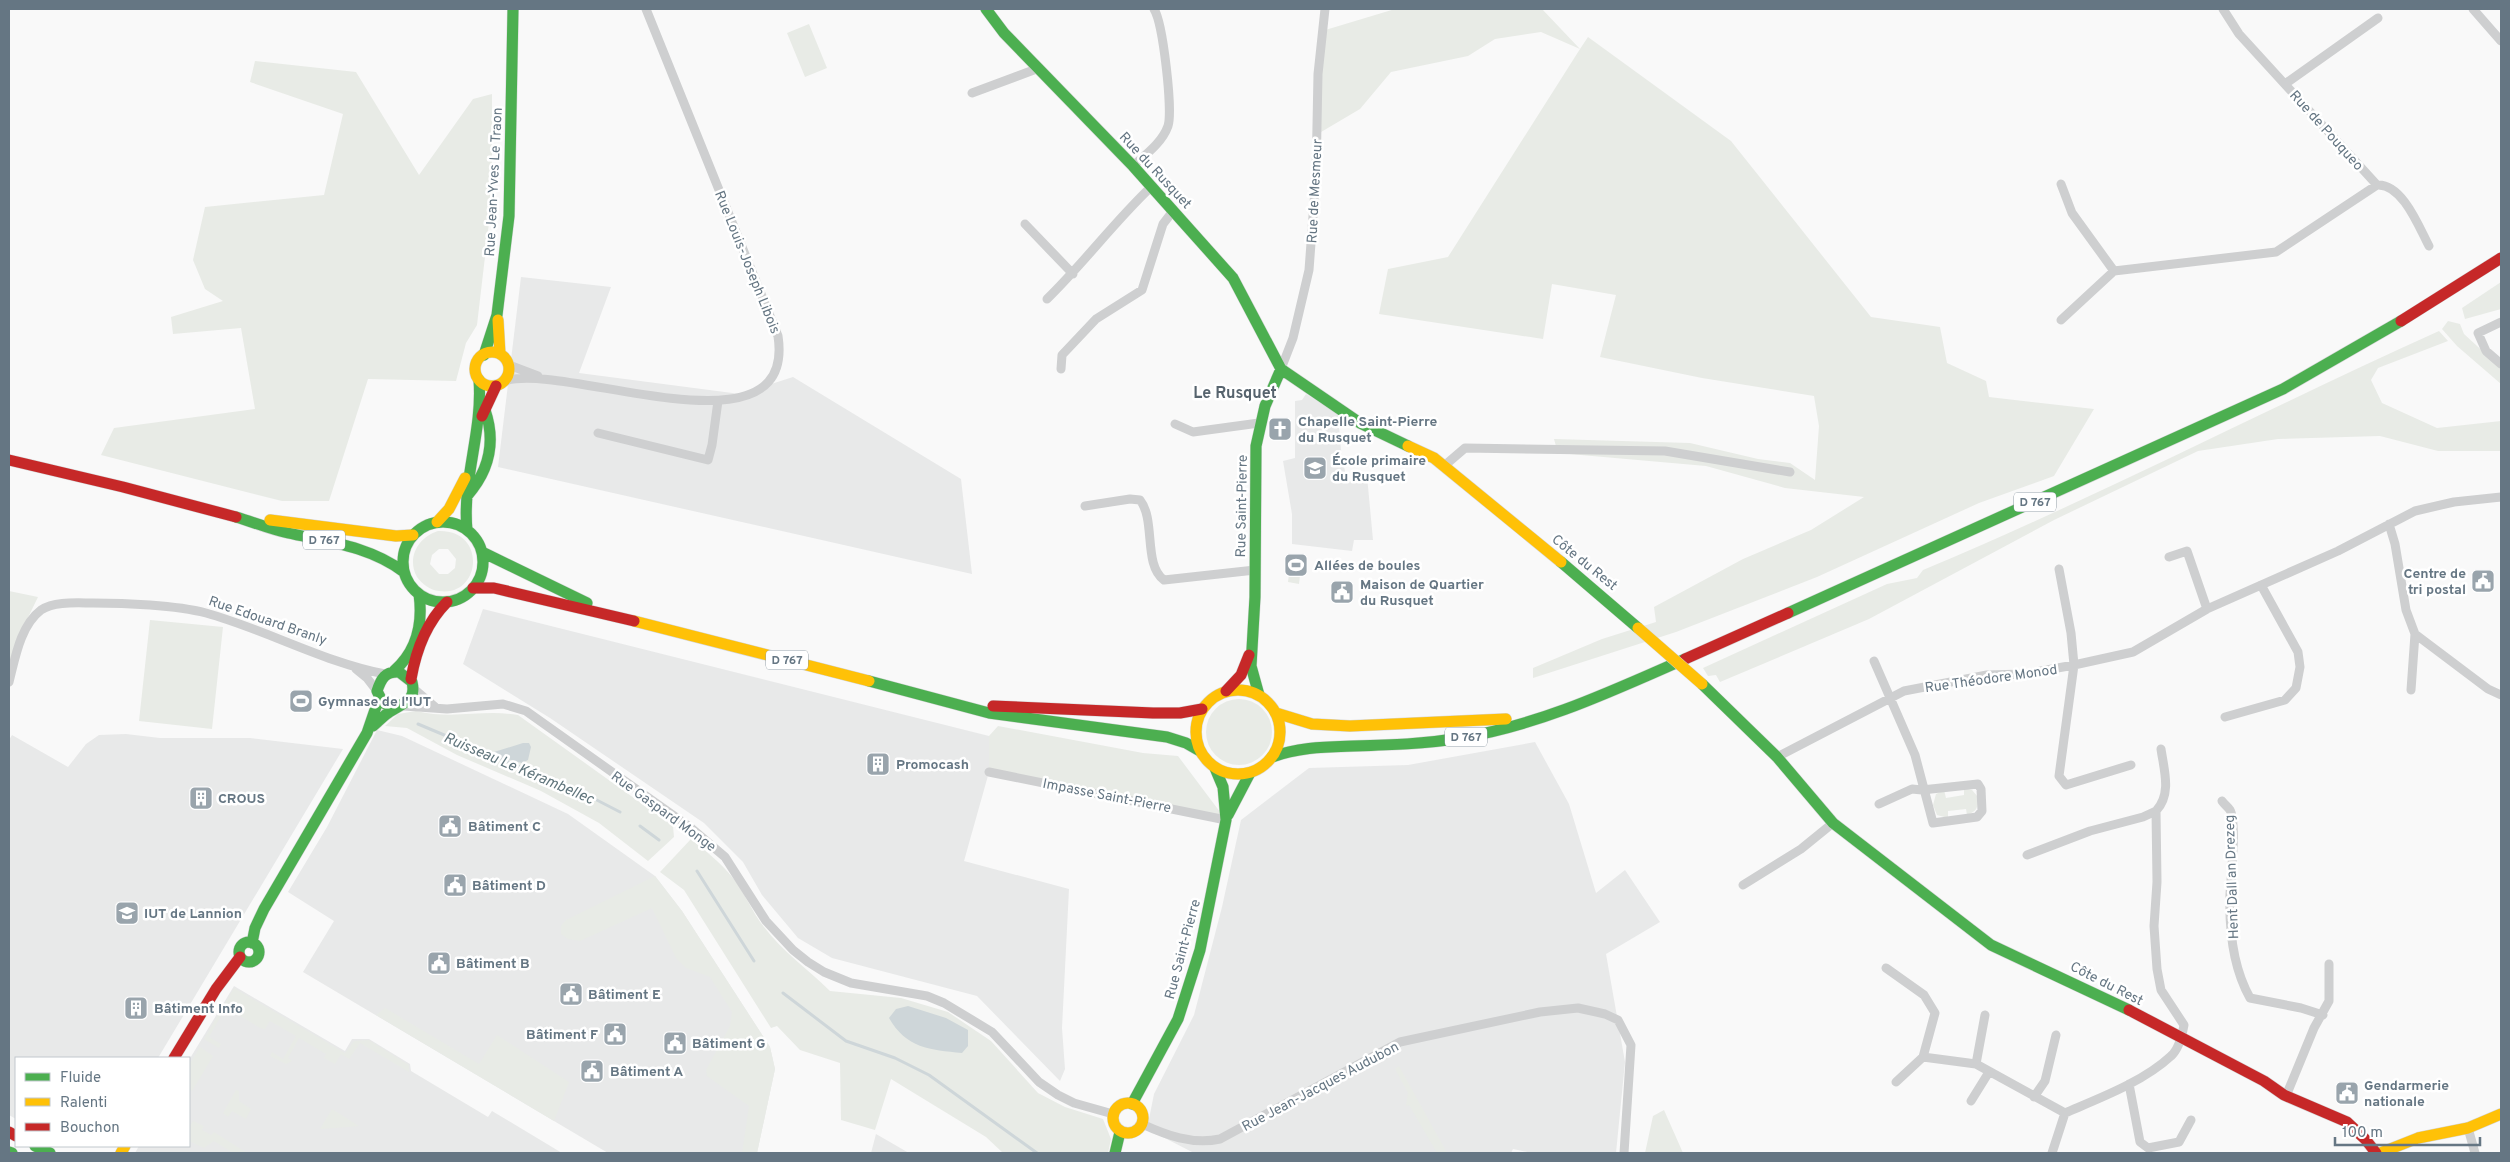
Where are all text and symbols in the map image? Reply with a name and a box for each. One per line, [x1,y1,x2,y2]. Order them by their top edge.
street label: Rue de Pouqueo [2285,87,2367,175]
street label: Rue Jean-Yves Le Traon [482,107,507,257]
street label: Rue du Rusquet [1115,129,1195,213]
street label: Rue de Mesmeur [1304,138,1327,244]
street label: Rue Louis-Joseph Libois [710,189,783,337]
district label: Le Rusquet [1193,384,1277,404]
place label: Chapelle Saint-Pierre du Rusquet [1298,414,1437,447]
church icon: Chapelle Saint-Pierre du Rusquet [1267,416,1293,442]
place label: École primaire du Rusquet [1332,452,1426,486]
street label: Rue Saint-Pierre [1233,454,1252,558]
school or university icon: École primaire du Rusquet [1302,455,1328,481]
road number: D 767 [2014,492,2056,512]
road number: D 767 [303,530,345,550]
street label: Côte du Rest [1548,531,1620,595]
sports icon: Allées de boules [1283,552,1309,578]
place label: Allées de boules [1314,558,1421,575]
place label: Centre de tri postal [2404,566,2466,599]
public building icon: Centre de tri postal [2470,568,2496,594]
place label: Maison de Quartier du Rusquet [1360,577,1484,610]
public building icon: Maison de Quartier du Rusquet [1329,579,1355,605]
street label: Rue Edouard Branly [206,593,329,650]
road number: D 767 [766,650,808,670]
street label: Rue Théodore Monod [1924,662,2059,697]
sports icon: Gymnase de l'IUT [288,688,314,714]
place label: Gymnase de l'IUT [318,694,431,711]
road number: D 767 [1445,728,1487,746]
water label: Ruisseau Le Kérambellec [440,729,597,810]
building icon: Promocash [865,751,891,777]
place label: Promocash [896,757,969,774]
street label: Rue Gaspard Monge [607,768,719,856]
street label: Impasse Saint-Pierre [1041,776,1172,817]
building icon: CROUS [188,785,214,811]
place label: CROUS [218,791,265,808]
public building icon: Bâtiment C [437,813,463,839]
street label: Hent Dall an Drezeg [2222,814,2243,939]
place label: Bâtiment C [468,819,541,836]
public building icon: Bâtiment D [442,872,468,898]
place label: Bâtiment D [472,878,546,895]
street label: Rue Saint-Pierre [1162,898,1205,1001]
school or university icon: IUT de Lannion [114,900,140,926]
place label: IUT de Lannion [144,906,242,923]
public building icon: Bâtiment B [426,950,452,976]
place label: Bâtiment B [456,956,530,973]
street label: Côte du Rest [2067,959,2146,1010]
public building icon: Bâtiment E [558,981,584,1007]
place label: Bâtiment E [588,987,661,1004]
building icon: Bâtiment Info [123,995,149,1021]
place label: Bâtiment Info [154,1001,243,1018]
public building icon: Bâtiment F [602,1021,628,1047]
place label: Bâtiment F [526,1027,598,1044]
public building icon: Bâtiment G [662,1030,688,1056]
place label: Bâtiment G [692,1036,765,1053]
street label: Rue Jean-Jacques Audubon [1239,1039,1402,1136]
legend [15,1057,190,1147]
public building icon: Bâtiment A [579,1058,605,1084]
place label: Bâtiment A [610,1064,683,1081]
text: Fluide [60,1069,101,1088]
place label: Gendarmerie nationale [2364,1078,2449,1111]
public building icon: Gendarmerie nationale [2334,1080,2360,1106]
text: Ralenti [60,1094,107,1113]
scale bar [2335,1114,2480,1146]
text: Bouchon [60,1119,120,1138]
text: 100 m [2342,1124,2383,1143]

